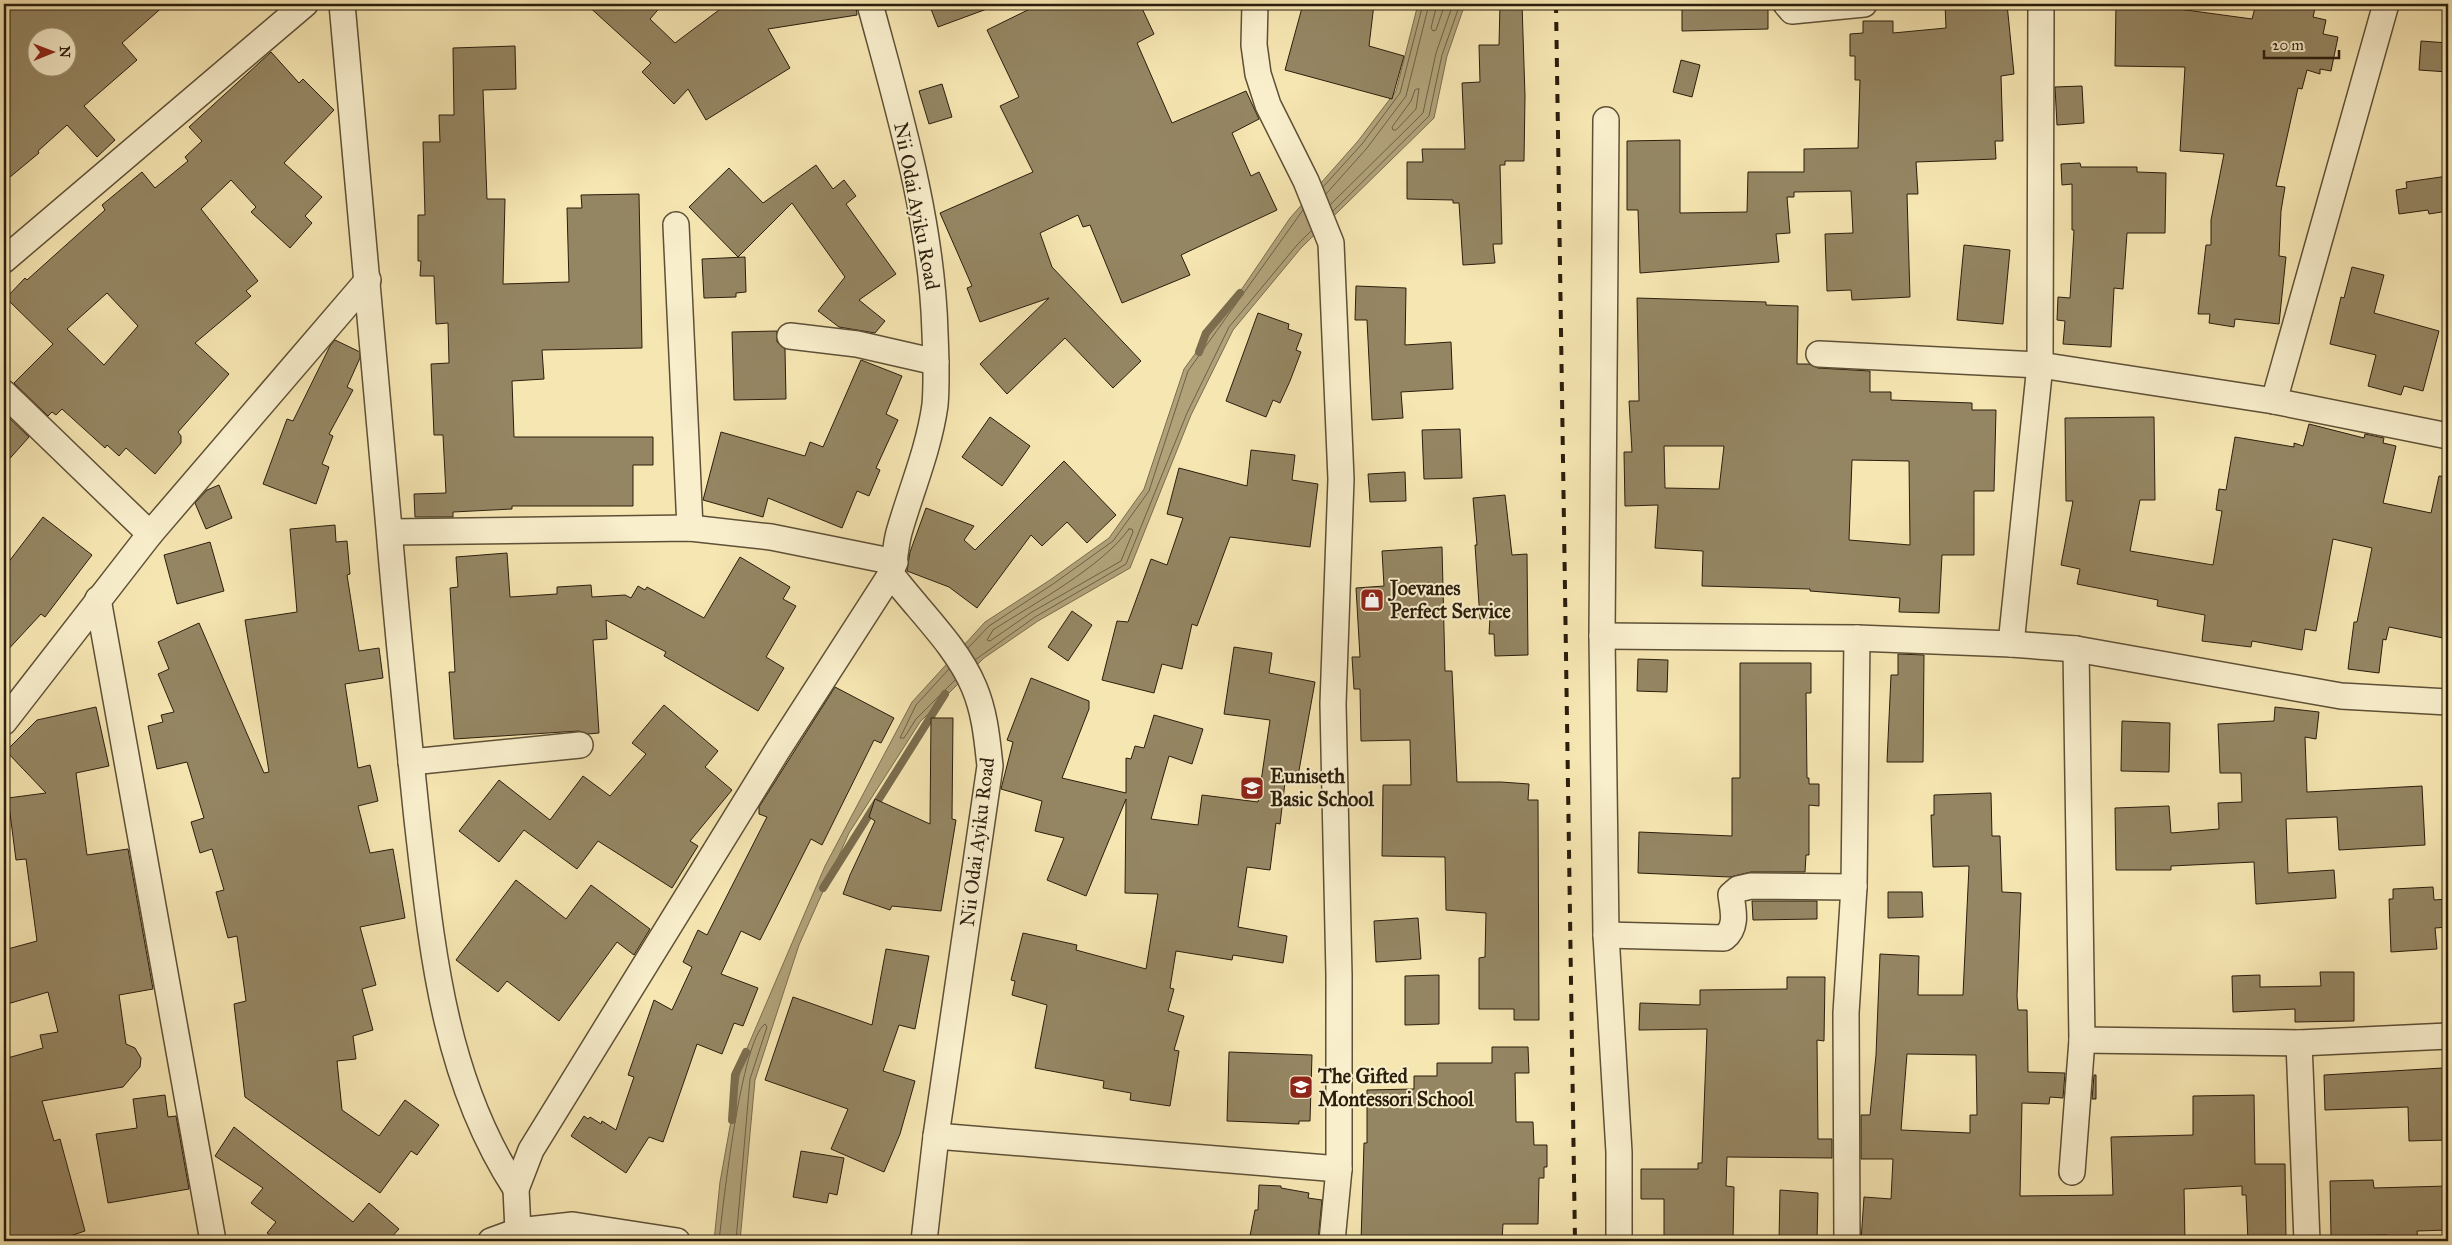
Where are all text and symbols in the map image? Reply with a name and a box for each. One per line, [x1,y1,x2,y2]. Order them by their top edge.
north arrow [28,28,78,78]
scale bar [2264,28,2340,60]
text: 20 m [2272,36,2304,54]
text: N [56,46,73,58]
street label: Nii Odai Ayiku Road [889,120,945,292]
place label: Joevanes Perfect Service [1387,576,1512,623]
shop icon: Joevanes Perfect Service [1359,587,1385,613]
street label: Nii Odai Ayiku Road [955,756,999,928]
place label: Euniseth Basic School [1270,764,1374,811]
school or university icon: Euniseth Basic School [1239,775,1265,801]
place label: The Gifted Montessori School [1317,1064,1474,1111]
school or university icon: The Gifted Montessori School [1288,1074,1314,1100]

